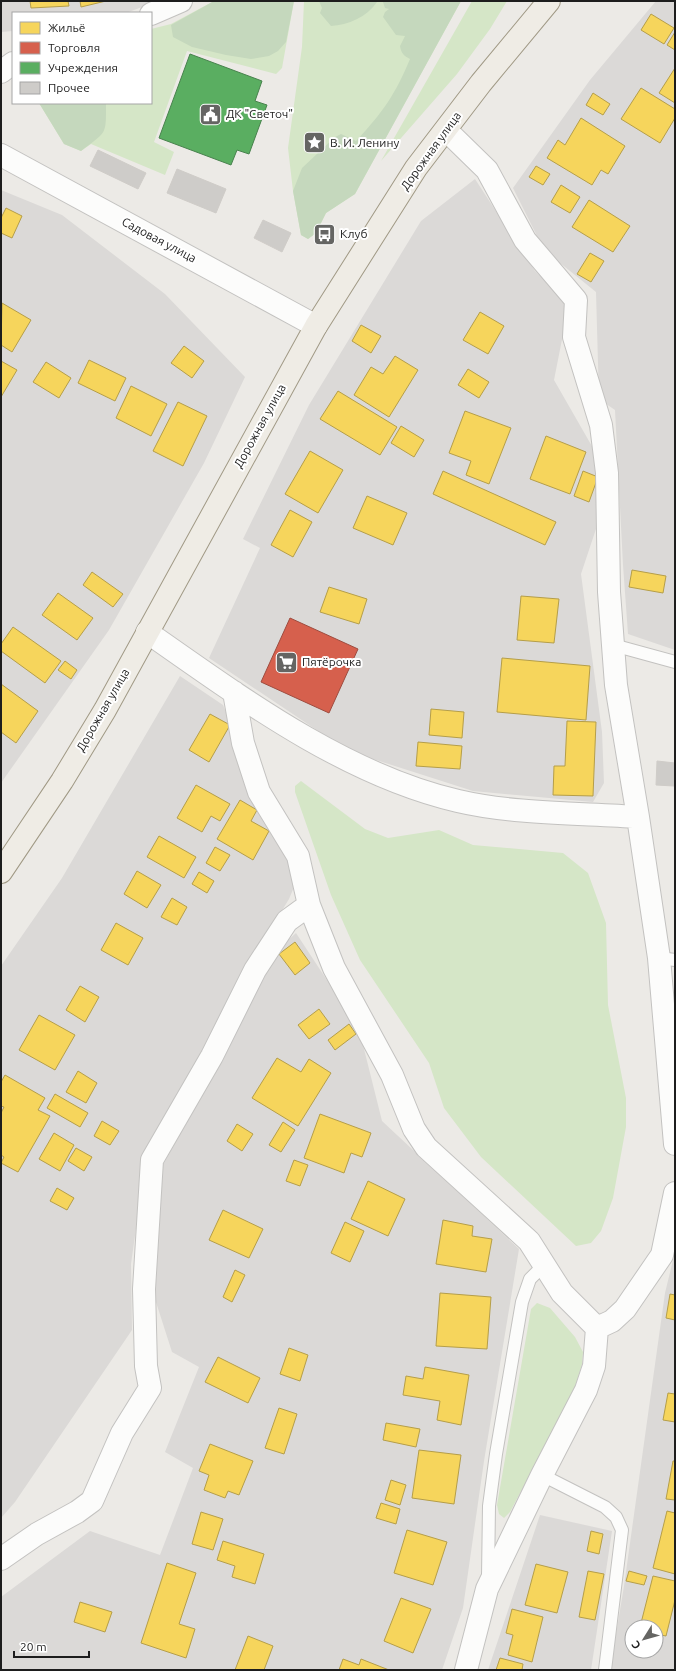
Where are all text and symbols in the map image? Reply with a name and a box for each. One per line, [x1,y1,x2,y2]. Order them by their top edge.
legend [12,12,152,104]
text: Жильё [48,21,85,34]
text: Торговля [48,41,100,54]
text: Учреждения [48,61,118,74]
text: Прочее [48,81,90,94]
public building icon: ДК "Светоч" [197,101,223,127]
place label: ДК "Светоч" [226,107,293,120]
street label: Дорожная улица [398,109,463,192]
place icon: В. И. Ленину [301,130,327,156]
place label: В. И. Ленину [330,136,399,149]
street label: Садовая улица [120,214,199,265]
bus stop icon: Клуб [312,221,338,247]
place label: Клуб [340,227,367,240]
street label: Дорожная улица [231,382,288,470]
supermarket icon: Пятёрочка [274,649,300,675]
place label: Пятёрочка [302,655,361,668]
street label: Дорожная улица [74,666,132,753]
north arrow [624,1619,664,1659]
scale bar [14,1633,89,1659]
text: С [629,1639,643,1651]
text: 20 m [20,1640,47,1653]

